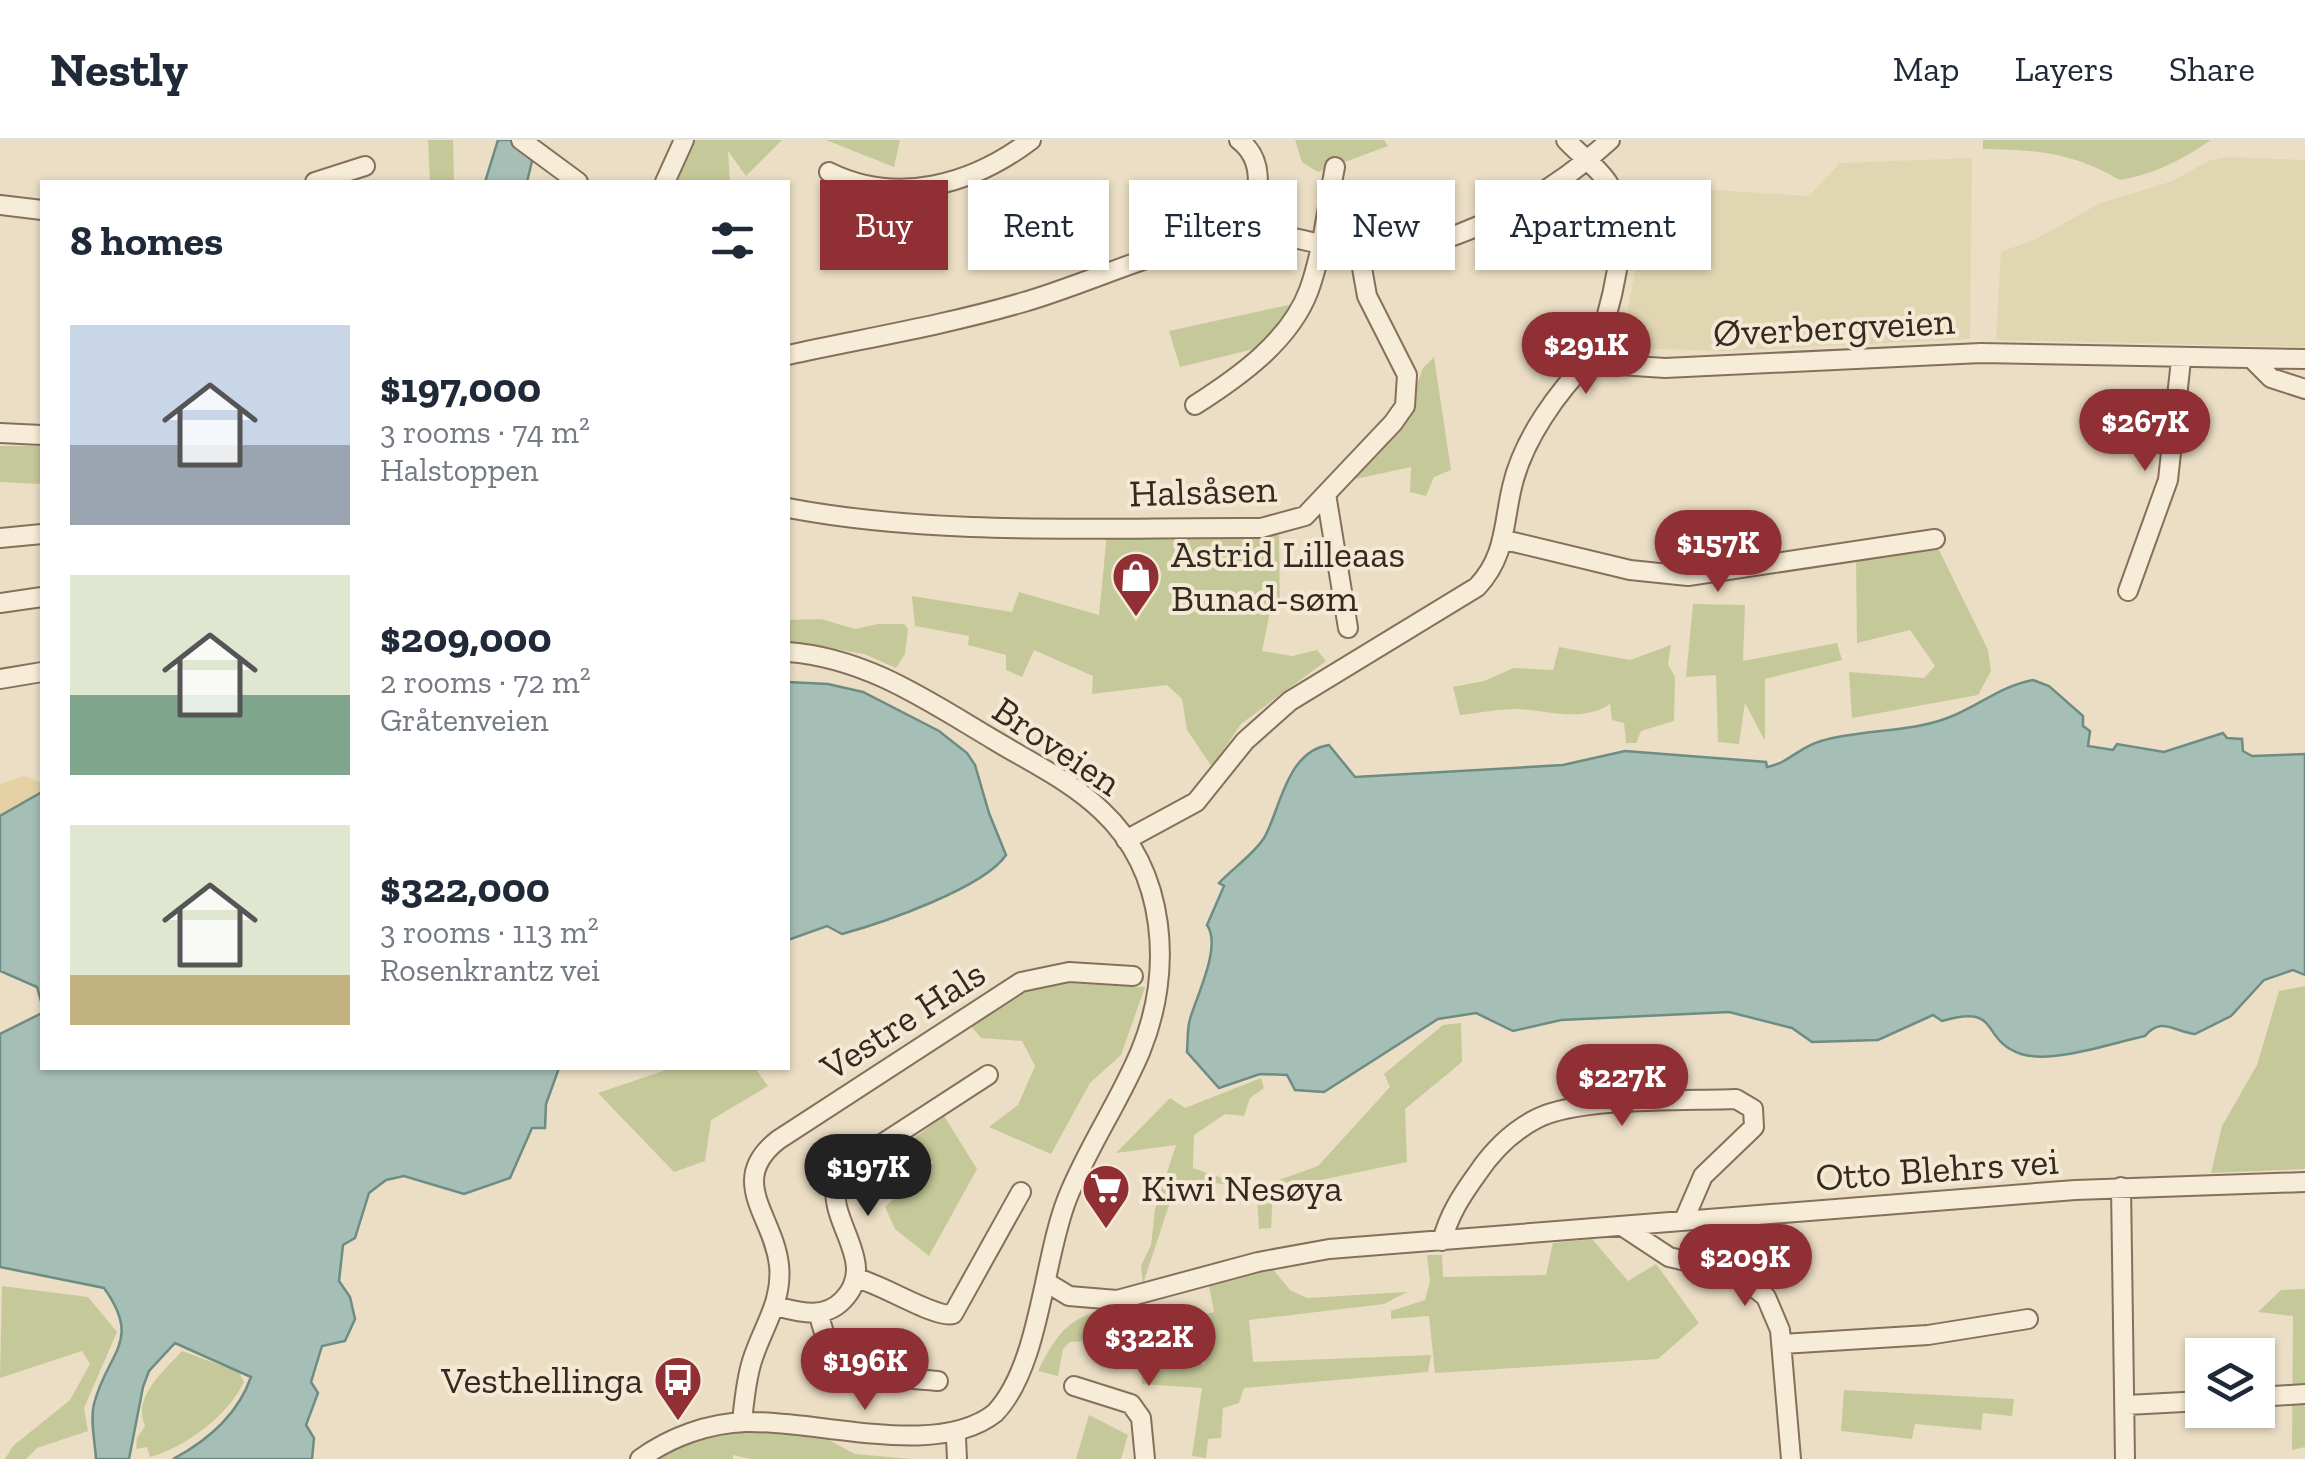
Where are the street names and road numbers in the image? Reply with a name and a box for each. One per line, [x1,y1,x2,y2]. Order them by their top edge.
street label: Øverbergveien [1712,298,1956,356]
street label: Halsåsen [1128,465,1278,517]
street label: Broveien [984,686,1130,806]
street label: Vestre Hals [811,950,994,1091]
street label: Otto Blehrs vei [1814,1138,2060,1200]

